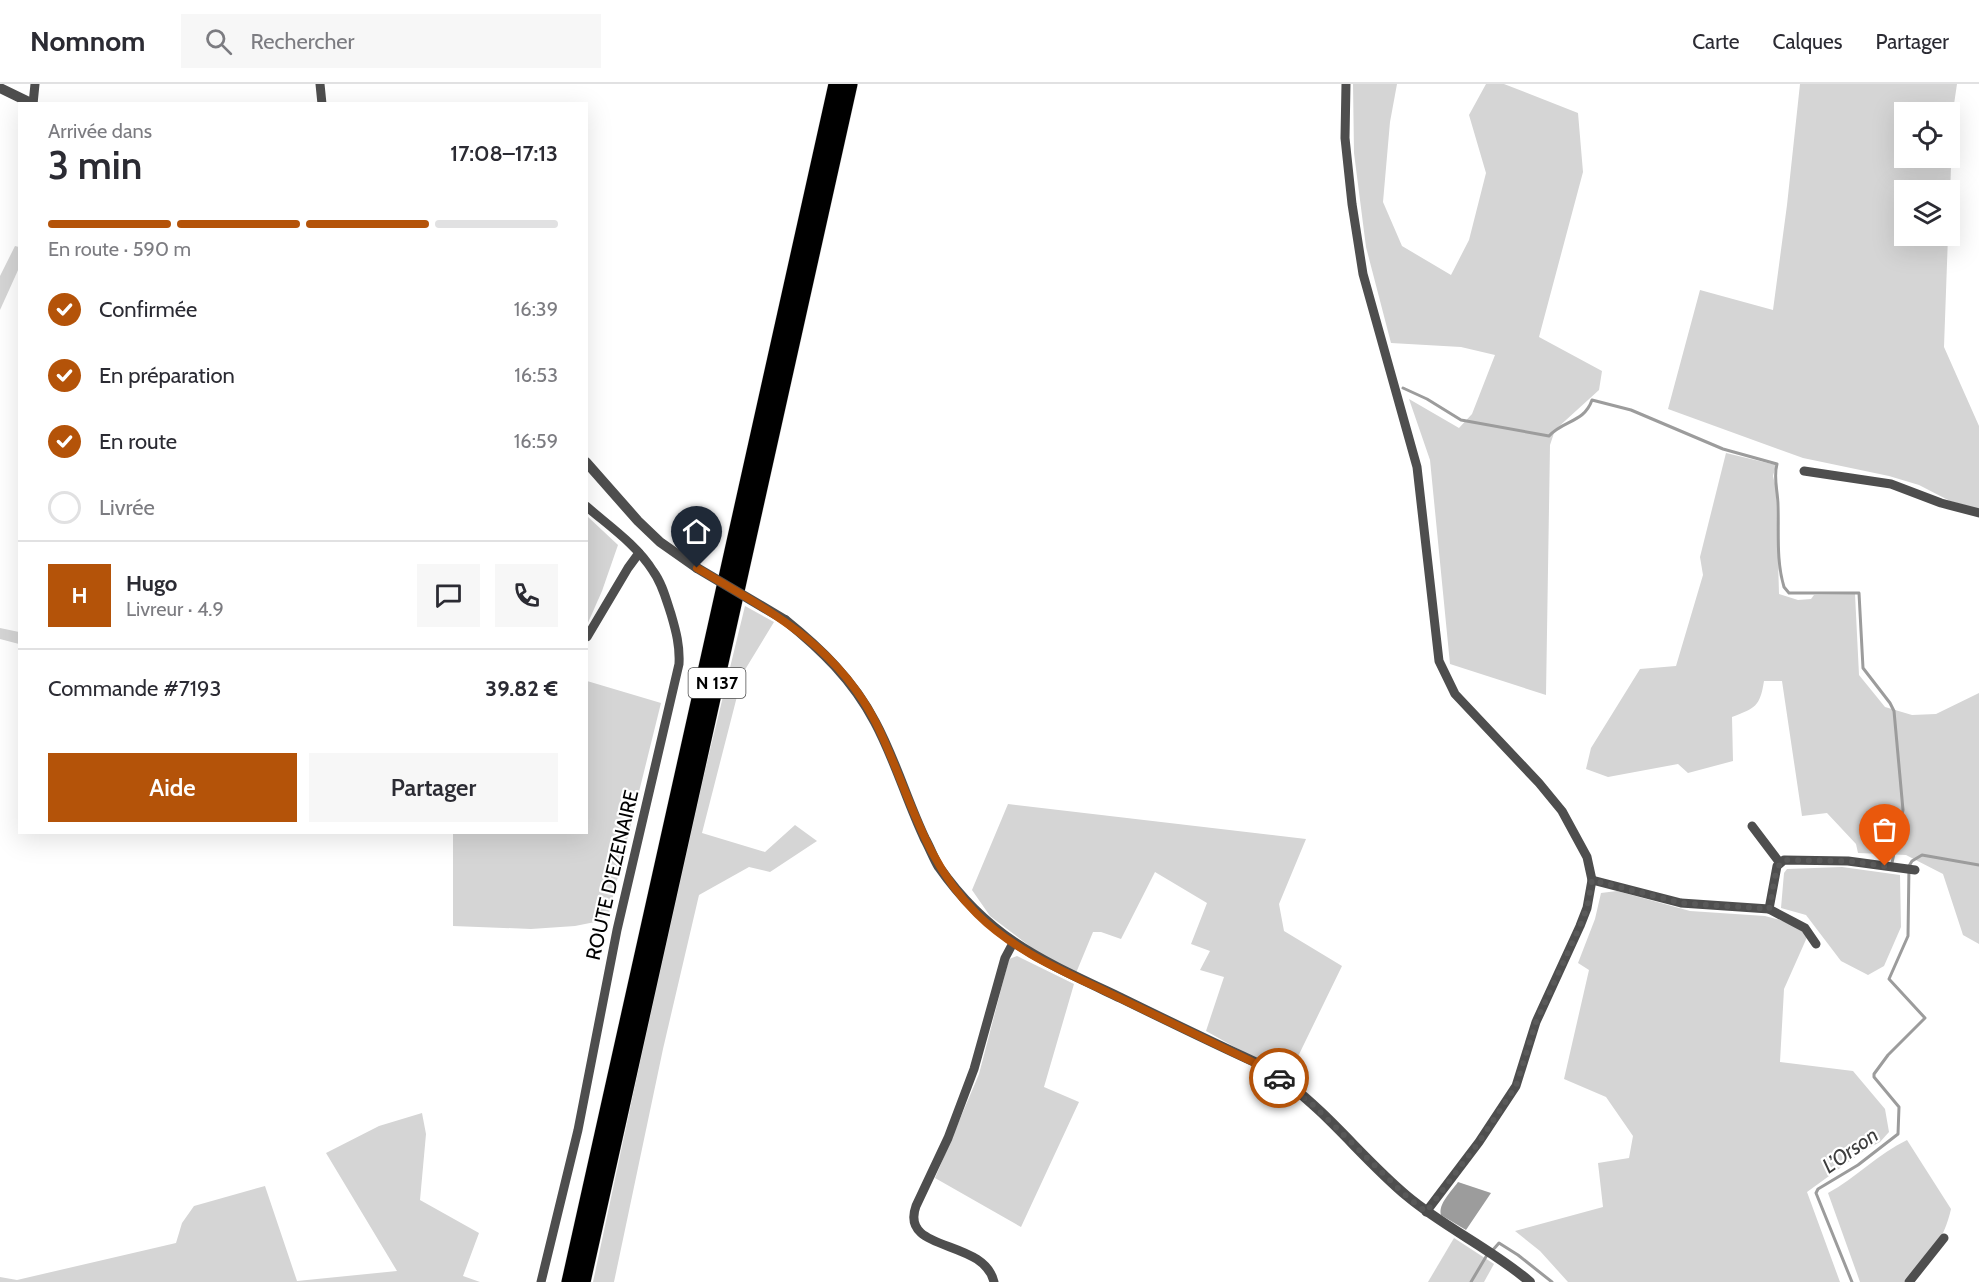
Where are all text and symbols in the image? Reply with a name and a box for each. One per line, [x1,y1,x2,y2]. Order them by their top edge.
search box [181,14,601,68]
text: Nomnom [30,24,145,58]
icon: search [202,25,235,58]
text: Rechercher [250,28,355,55]
text: Carte [1692,29,1740,54]
text: Calques [1773,29,1843,54]
text: Partager [1876,29,1949,54]
map controls [1894,102,1960,246]
button: locate [1894,102,1960,168]
text: Arrivée dans [48,119,152,143]
text: 17:08–17:13 [450,140,558,167]
text: 3 min [48,141,142,189]
button: layers [1894,180,1960,246]
text: En route · 590 m [48,237,191,261]
icon: check [48,293,81,326]
text: Confirmée [99,296,197,323]
text: 16:39 [514,297,558,321]
icon: check [48,359,81,392]
text: En préparation [99,362,235,389]
text: 16:53 [514,363,558,387]
icon: check [48,425,81,458]
text: En route [99,428,177,455]
text: 16:59 [514,429,558,453]
text: Livrée [99,494,155,521]
pin [671,506,722,568]
icon: home [680,515,713,548]
button: chat [417,564,480,627]
button: phone [495,564,558,627]
text: Hugo [126,570,177,597]
text: H [71,582,88,609]
text: Livreur · 4.9 [126,597,224,621]
road number: N 137 [688,668,746,698]
text: Commande #7193 [48,675,221,702]
text: 39.82 € [485,675,558,702]
button: Aide [48,753,297,822]
button: Partager [309,753,558,822]
street label: ROUTE D'EZENAIRE [581,788,643,962]
pin [1859,804,1910,866]
icon: bag [1868,813,1901,846]
courier [1249,1048,1309,1108]
icon: car [1263,1062,1296,1095]
water label: L’Orson [1817,1122,1883,1178]

